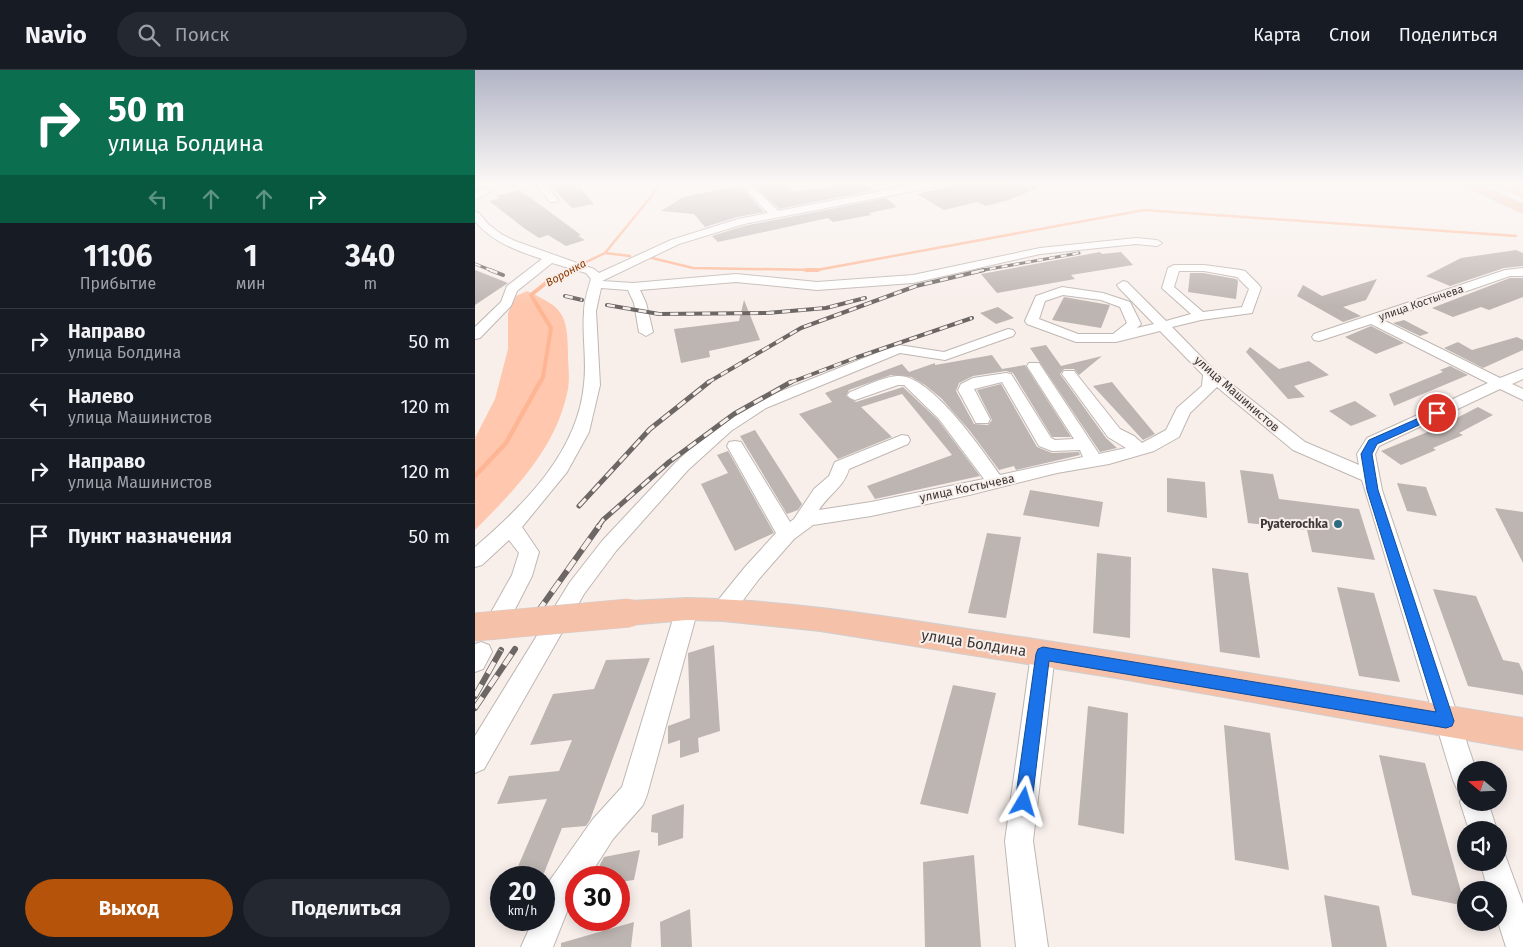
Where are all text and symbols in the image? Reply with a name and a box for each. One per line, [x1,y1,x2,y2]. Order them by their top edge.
search box [117,12,467,57]
text: Navio [25,21,87,49]
icon: search [135,21,163,49]
text: Поиск [175,23,229,46]
text: Карта [1253,24,1301,46]
text: Слои [1329,24,1371,46]
text: Поделиться [1399,24,1498,46]
text: 50 m [108,88,185,130]
icon: right [25,90,90,155]
text: улица Болдина [108,130,264,157]
icon: left [144,185,172,213]
icon: ahead [197,185,225,213]
icon: ahead [250,185,278,213]
icon: right [303,185,331,213]
text: 11:06 [83,238,152,274]
text: 1 [244,238,258,274]
text: 340 [345,238,395,274]
water label: Воронка [544,257,588,289]
text: Прибытие [80,274,156,293]
text: мин [236,274,266,293]
text: m [363,274,377,293]
street label: улица Костычева [1377,282,1465,324]
text: Направо [68,320,145,343]
icon: right [25,327,53,355]
text: 50 m [409,330,450,353]
text: улица Болдина [68,343,181,362]
street label: улица Машинистов [1192,353,1283,435]
text: Налево [68,385,134,408]
icon: left [25,392,53,420]
pin [1416,392,1458,434]
text: 120 m [400,395,450,418]
icon: arrive [1423,399,1451,427]
text: улица Машинистов [68,408,212,427]
text: Направо [68,450,145,473]
icon: right [25,457,53,485]
text: 120 m [400,460,450,483]
street label: улица Костычева [918,471,1016,505]
text: улица Машинистов [68,473,212,492]
place label: Pyaterochka [1260,517,1328,531]
marker: Pyaterochka [1332,518,1344,530]
icon: arrive [25,522,53,550]
text: Пункт назначения [68,525,232,548]
text: 50 m [409,525,450,548]
street label: улица Болдина [920,626,1028,660]
north arrow [1457,761,1507,811]
map controls [1457,761,1507,931]
position arrow [997,775,1049,827]
button: sound [1457,821,1507,871]
speed limit sign: 30 [565,866,630,931]
text: 20 [509,877,536,907]
button: Выход [25,879,233,937]
button: Поделиться [243,879,450,937]
button: search [1457,881,1507,931]
text: km/h [508,904,537,918]

